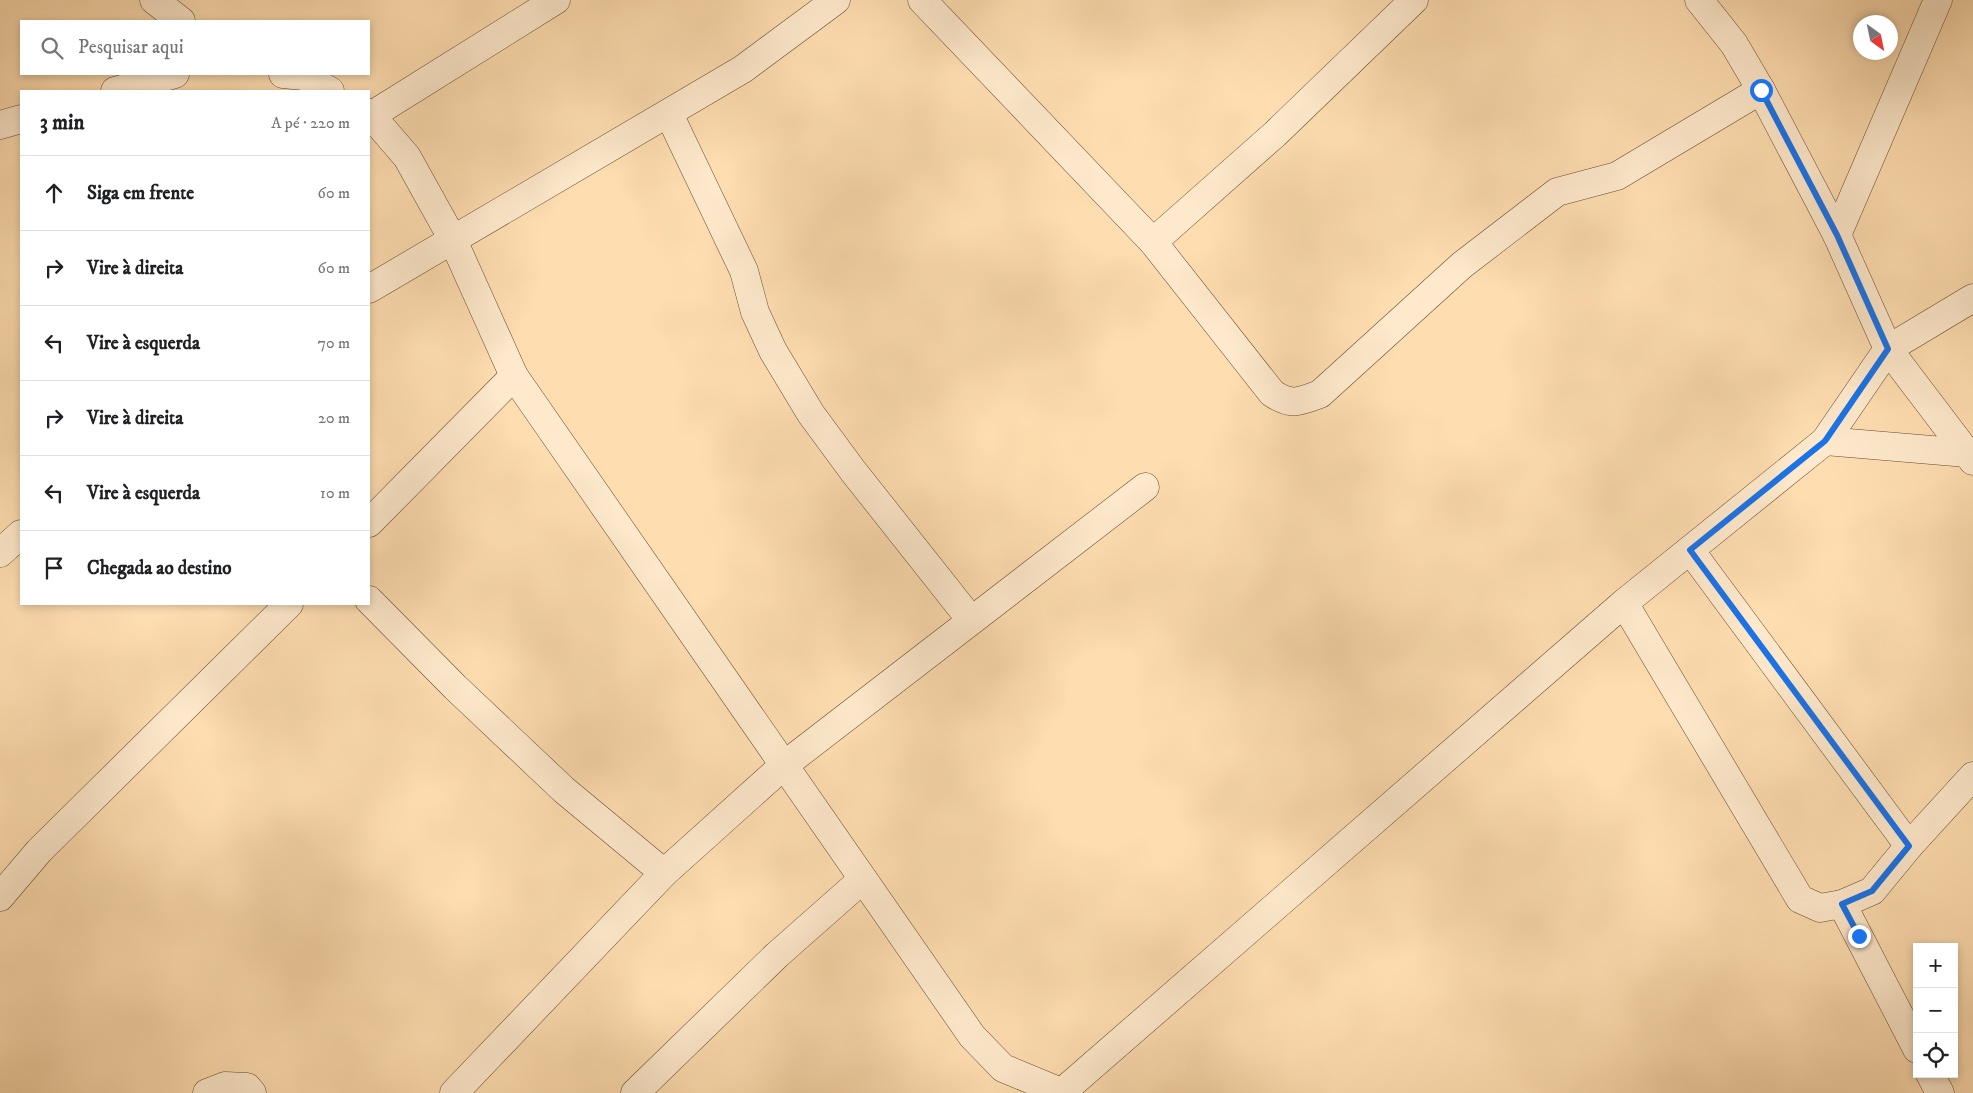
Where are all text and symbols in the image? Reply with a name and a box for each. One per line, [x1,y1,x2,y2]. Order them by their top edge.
north arrow [1853,15,1898,60]
search box [20,20,370,75]
icon: search [38,34,66,62]
text: Pesquisar aqui [78,36,184,59]
route start [1750,79,1773,102]
text: 3 min [40,110,85,136]
text: A pé · 220 m [271,113,350,133]
icon: ahead [40,179,68,207]
text: Siga em frente [87,182,194,205]
text: 60 m [318,183,350,203]
icon: right [40,254,68,282]
text: Vire à direita [87,257,183,280]
text: 60 m [318,258,350,278]
icon: left [40,329,68,357]
text: Vire à esquerda [87,332,200,355]
text: 70 m [318,333,350,353]
icon: right [40,404,68,432]
text: Vire à direita [87,407,183,430]
text: 20 m [318,408,350,428]
icon: left [40,479,68,507]
text: Vire à esquerda [87,482,200,505]
text: 10 m [320,483,350,503]
icon: arrive [40,554,68,582]
text: Chegada ao destino [87,557,232,580]
route end [1848,925,1871,948]
map controls [1913,943,1958,1078]
button: + [1913,943,1958,988]
button: − [1913,988,1958,1033]
button: locate [1913,1033,1958,1078]

